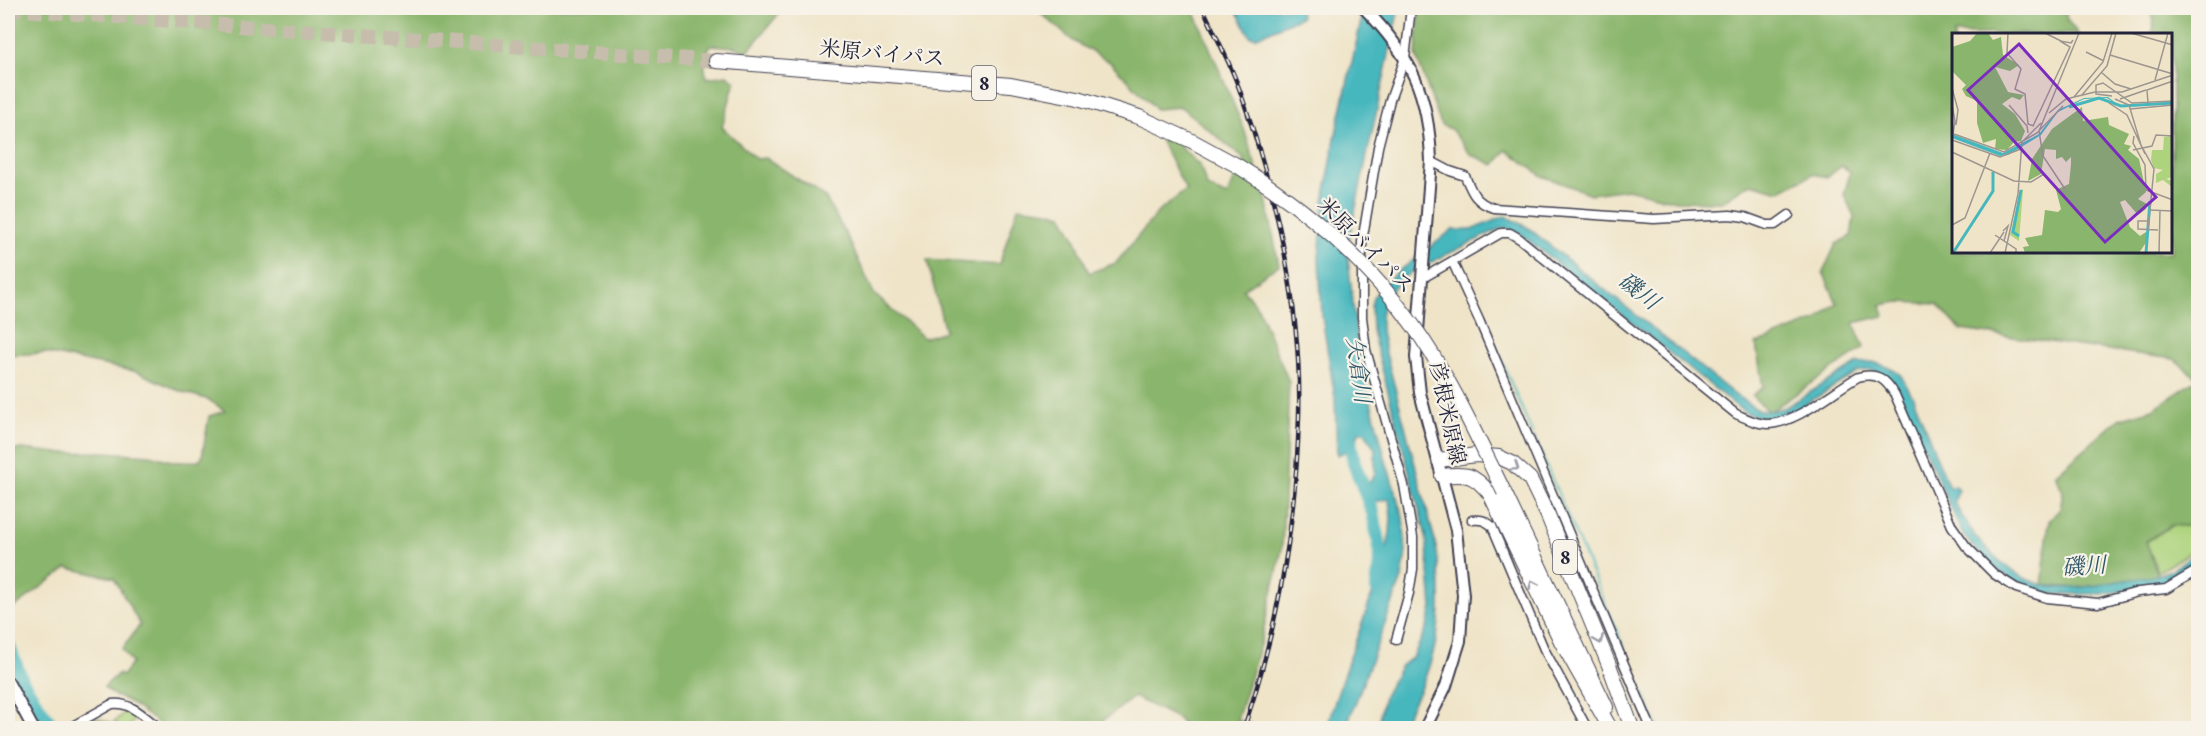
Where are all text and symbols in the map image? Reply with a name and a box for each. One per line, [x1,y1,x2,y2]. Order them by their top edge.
inset map [1952,33,2173,254]
street label: 米原バイパス [818,34,946,72]
road number: 8 [972,66,996,100]
street label: 米原バイパス [1312,191,1420,299]
water label: 磯川 [1613,266,1667,317]
water label: 矢倉川 [1340,335,1378,407]
street label: 彦根米原線 [1424,359,1472,467]
one-way arrow [1509,459,1520,470]
road number: 8 [1553,540,1577,574]
water label: 磯川 [2061,550,2109,582]
one-way arrow [1529,580,1541,591]
one-way arrow [1592,634,1604,645]

